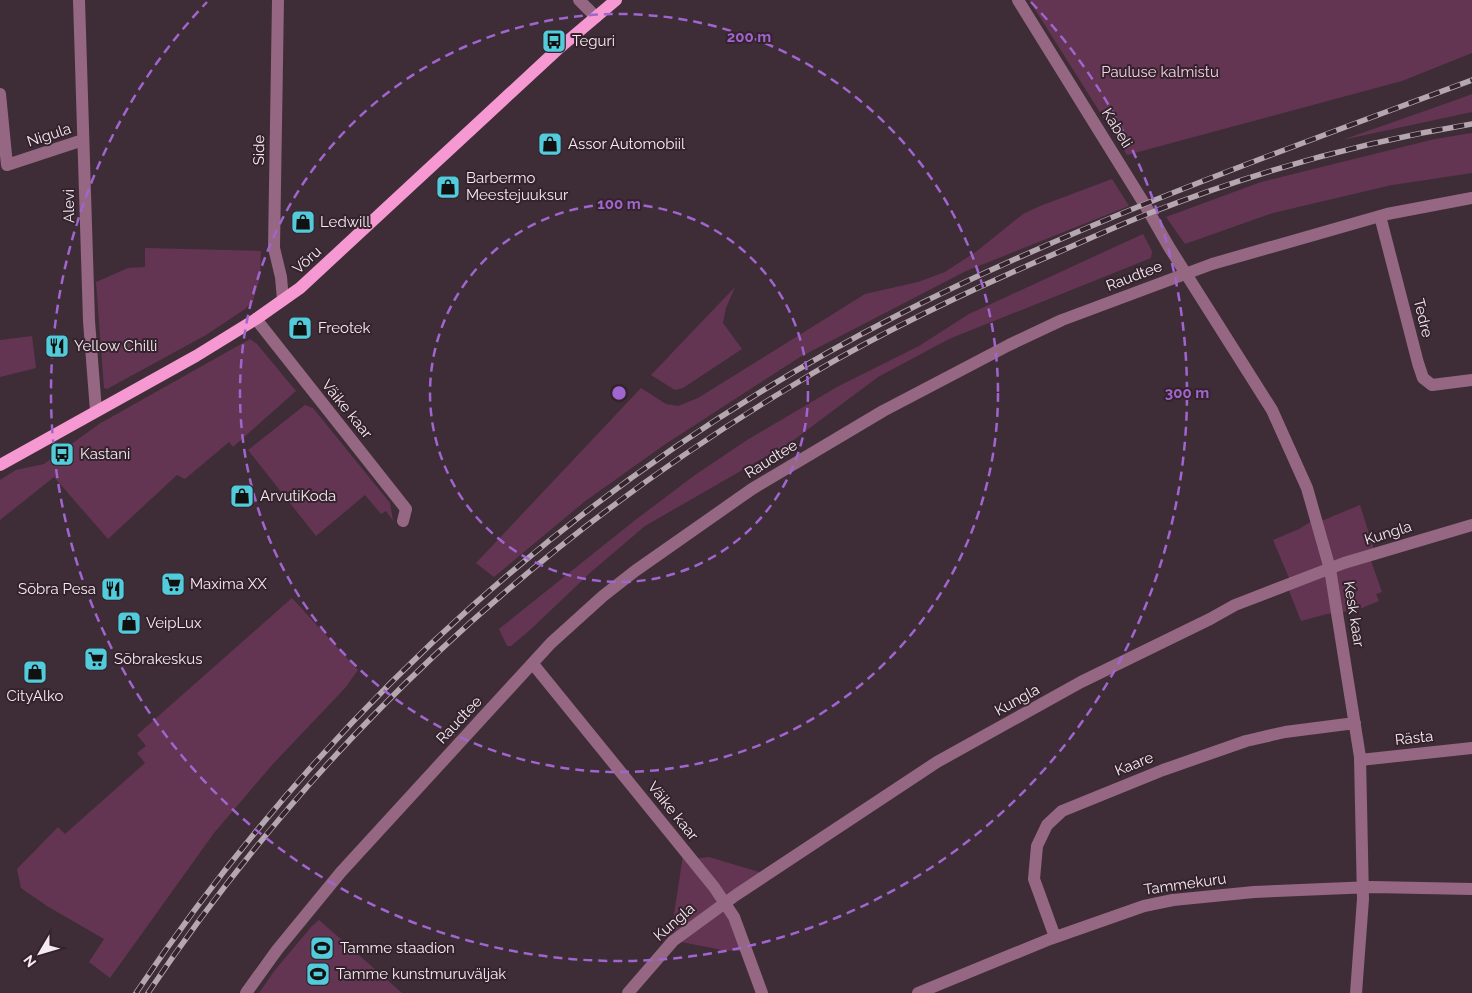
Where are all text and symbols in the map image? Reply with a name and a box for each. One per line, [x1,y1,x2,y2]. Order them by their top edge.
bus stop icon: Teguri [541,28,567,54]
text: 200 m [727,28,771,46]
place label: Teguri [572,32,615,50]
park label: Pauluse kalmistu [1101,63,1219,81]
street label: Kabeli [1098,105,1136,151]
street label: Nigula [25,119,73,151]
shop icon: Assor Automobiil [537,131,563,157]
street label: Side [250,134,268,165]
place label: Assor Automobiil [568,135,686,153]
place label: Barbermo Meestejuuksur [466,169,569,204]
shop icon: Barbermo Meestejuuksur [435,174,461,200]
street label: Alevi [60,189,78,223]
text: 100 m [597,195,641,213]
shop icon: Ledwill [290,209,316,235]
place label: Ledwill [320,213,371,231]
street label: Võru [289,242,325,278]
street label: Raudtee [1103,257,1165,295]
street label: Tedre [1409,297,1437,339]
shop icon: Freotek [287,315,313,341]
place label: Freotek [318,319,371,337]
restaurant icon: Yellow Chilli [44,333,70,359]
place label: Yellow Chilli [74,337,157,355]
street label: Väike kaar [318,376,377,443]
centre of rings [610,384,628,402]
text: 300 m [1165,384,1209,402]
street label: Raudtee [741,436,801,482]
bus stop icon: Kastani [49,441,75,467]
place label: Kastani [80,445,130,463]
shop icon: ArvutiKoda [229,483,255,509]
place label: ArvutiKoda [260,487,336,505]
street label: Kungla [1362,517,1414,549]
supermarket icon: Maxima XX [160,571,186,597]
place label: Maxima XX [190,575,267,593]
restaurant icon: Sõbra Pesa [100,576,126,602]
place label: Sõbra Pesa [18,580,96,598]
street label: Kesk kaar [1340,580,1368,649]
shop icon: VeipLux [116,610,142,636]
place label: VeipLux [146,614,202,632]
supermarket icon: Sõbrakeskus [83,646,109,672]
place label: Sõbrakeskus [114,650,202,668]
shop icon: CityAlko [22,659,48,685]
street label: Kungla [991,680,1043,720]
place label: CityAlko [7,687,64,705]
street label: Raudtee [432,692,486,748]
street label: Rästa [1394,727,1434,749]
street label: Kaare [1112,748,1156,780]
street label: Väike kaar [644,778,703,845]
street label: Tammekuru [1143,869,1228,899]
street label: Kungla [650,899,698,945]
north arrow [15,928,65,978]
sports icon: Tamme staadion [309,935,335,961]
place label: Tamme staadion [340,939,455,957]
text: N [20,952,39,970]
sports icon: Tamme kunstmuruväljak [305,961,331,987]
place label: Tamme kunstmuruväljak [336,965,506,983]

